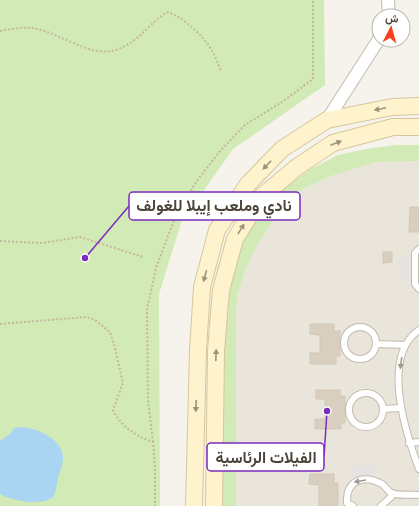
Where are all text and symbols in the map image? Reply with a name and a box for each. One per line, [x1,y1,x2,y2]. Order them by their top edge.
north arrow [371,8,411,48]
text: ش [385,9,399,27]
one-way arrow [374,107,386,113]
one-way arrow [330,140,342,146]
one-way arrow [262,160,271,170]
callout: نادي وملعب إيبلا للغولف [129,192,300,220]
text: نادي وملعب إيبلا للغولف [136,193,292,219]
one-way arrow [238,223,245,235]
one-way arrow [202,271,208,283]
one-way arrow [213,348,219,361]
one-way arrow [398,357,404,369]
one-way arrow [193,400,200,412]
callout: الفيلات الرئاسية [207,443,324,471]
text: الفيلات الرئاسية [215,445,317,469]
one-way arrow [354,479,366,485]

